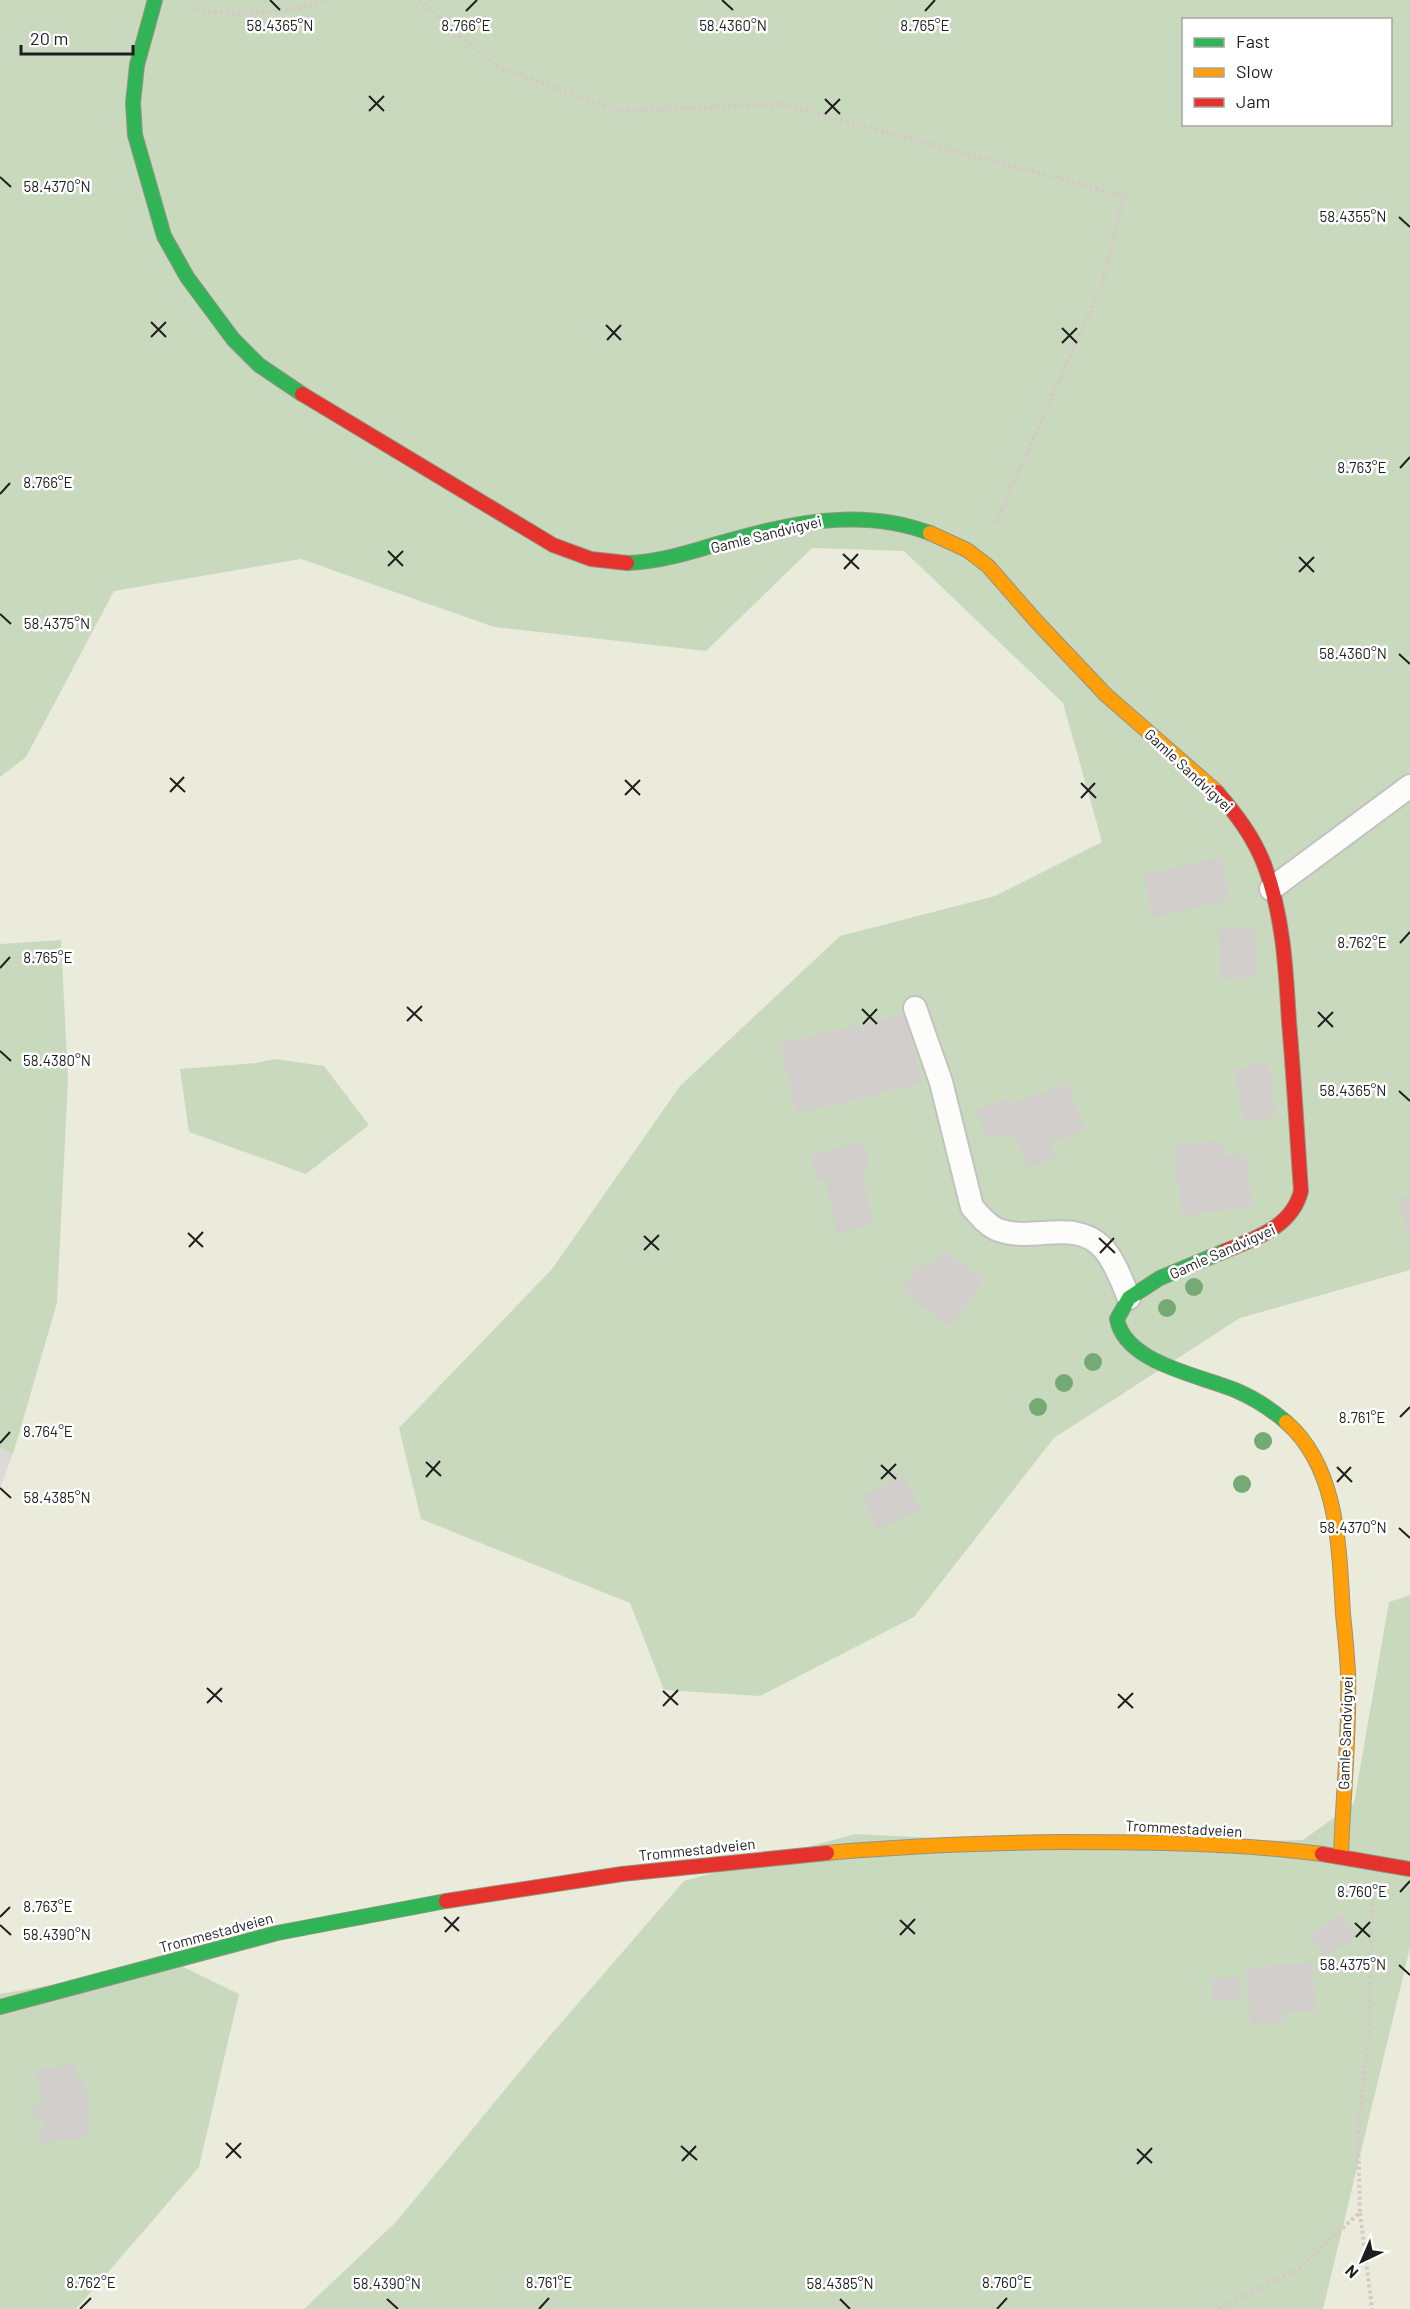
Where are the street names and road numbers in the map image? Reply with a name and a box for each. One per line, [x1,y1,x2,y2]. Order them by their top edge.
street label: Gamle Sandvigvei [709,511,823,557]
street label: Gamle Sandvigvei [1141,725,1237,815]
street label: Gamle Sandvigvei [1166,1220,1278,1282]
street label: Gamle Sandvigvei [1334,1676,1356,1790]
street label: Trommestadveien [1125,1816,1243,1840]
street label: Trommestadveien [638,1834,756,1864]
street label: Trommestadveien [157,1908,275,1956]

